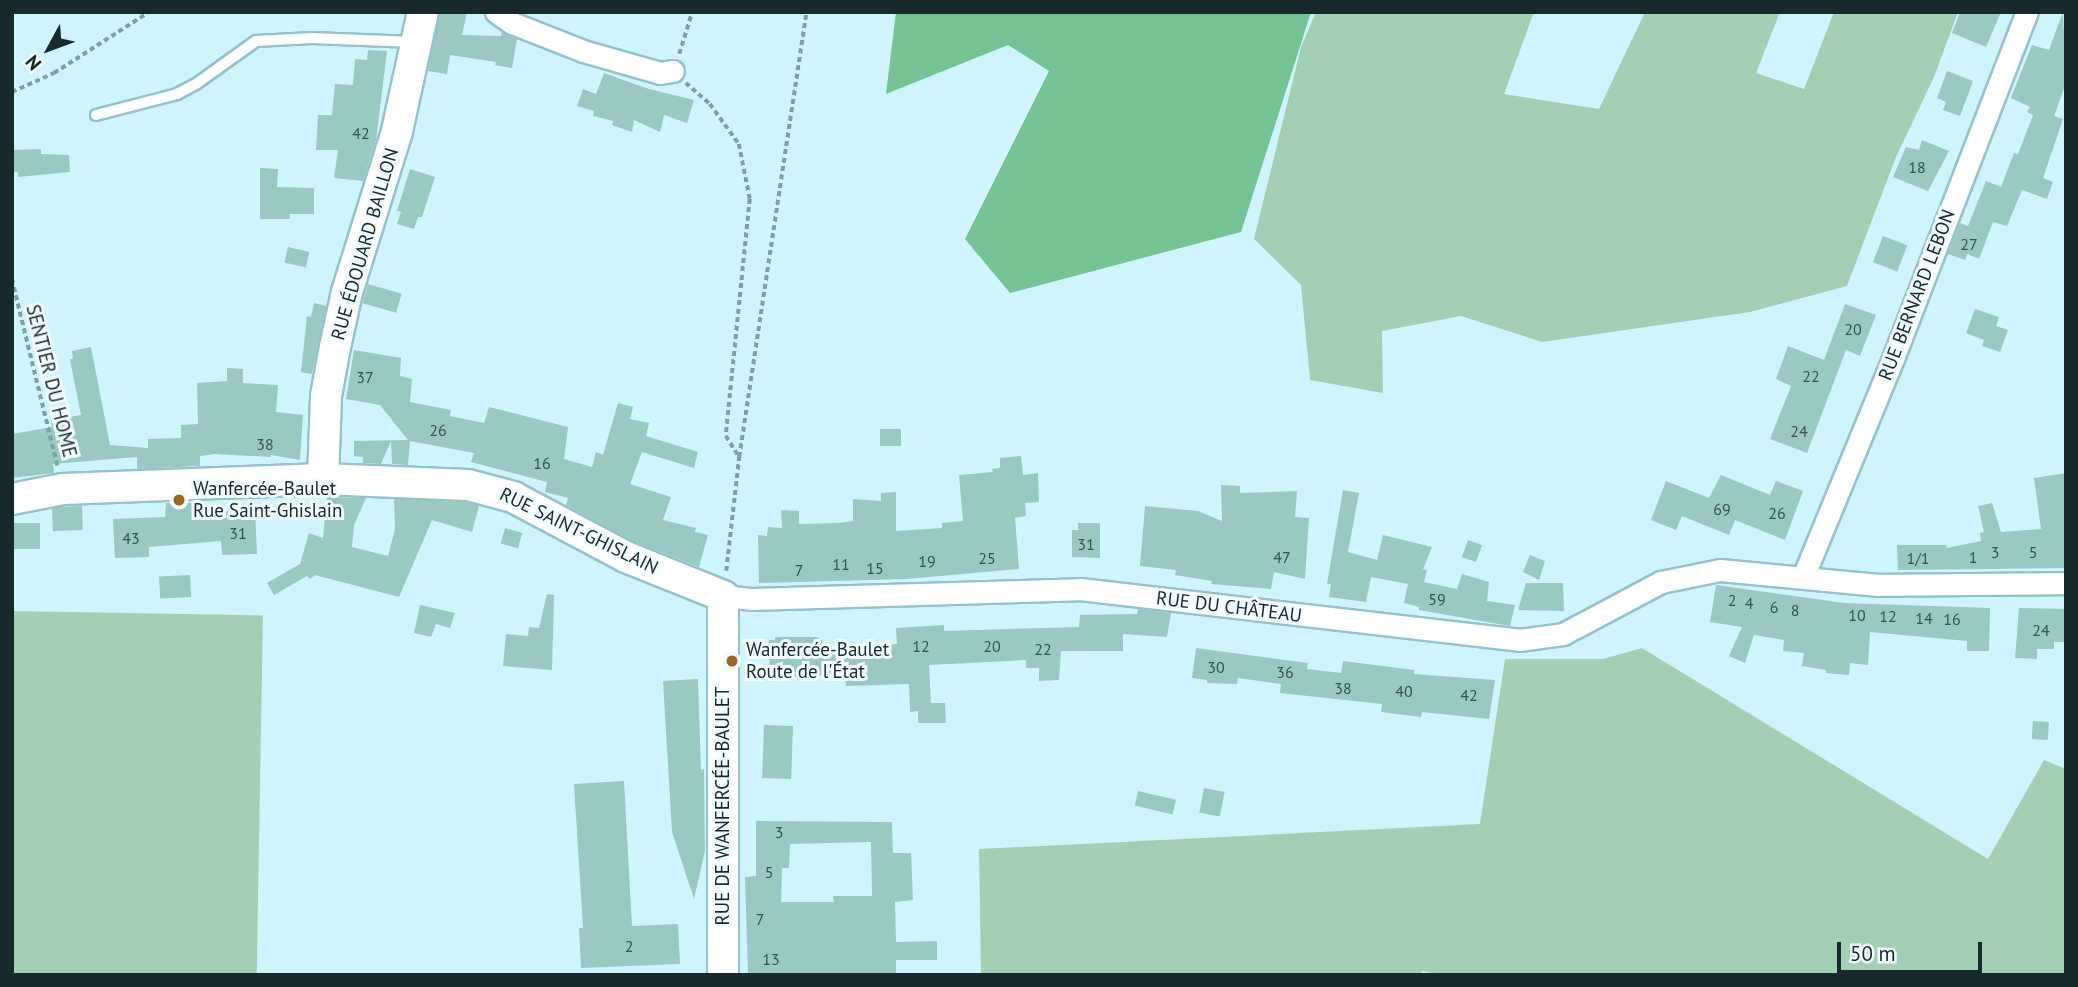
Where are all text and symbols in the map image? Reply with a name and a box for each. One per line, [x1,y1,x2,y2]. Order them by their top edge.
north arrow [14,14,84,84]
text: N [20,50,46,75]
house number: 42 [352,123,370,143]
street label: RUE ÉDOUARD BAILLON [327,145,403,343]
house number: 18 [1908,157,1926,177]
street label: RUE BERNARD LEBON [1874,206,1960,384]
house number: 27 [1960,234,1978,254]
street label: SENTIER DU HOME [21,302,81,460]
house number: 20 [1844,319,1862,339]
house number: 22 [1802,366,1820,386]
house number: 37 [356,367,374,387]
house number: 26 [429,420,447,440]
house number: 24 [1790,421,1808,441]
house number: 38 [256,434,274,454]
house number: 16 [533,453,551,473]
place label: Wanfercée-Baulet Rue Saint-Ghislain [193,478,342,522]
street label: RUE SAINT-GHISLAIN [496,483,662,579]
marker: Wanfercée-Baulet Rue Saint-Ghislain [171,492,187,508]
house number: 69 [1713,499,1731,519]
house number: 26 [1768,503,1786,523]
house number: 31 [229,523,247,543]
house number: 43 [122,528,140,548]
house number: 31 [1077,534,1095,554]
house number: 3 [1991,542,1999,562]
house number: 5 [2029,542,2037,562]
house number: 47 [1273,547,1291,567]
house number: 1 [1969,547,1977,567]
house number: 25 [978,548,996,568]
house number: 1/1 [1906,548,1930,568]
house number: 19 [918,551,936,571]
house number: 11 [832,554,850,574]
house number: 15 [866,558,884,578]
house number: 7 [795,560,803,580]
street label: RUE DU CHÂTEAU [1155,587,1303,627]
house number: 59 [1428,589,1446,609]
house number: 2 [1728,590,1736,610]
house number: 4 [1745,593,1753,613]
house number: 6 [1770,597,1778,617]
house number: 8 [1791,600,1799,620]
house number: 10 [1848,605,1866,625]
house number: 12 [1879,606,1897,626]
house number: 14 [1915,608,1933,628]
house number: 16 [1943,609,1961,629]
house number: 24 [2032,620,2050,640]
house number: 12 [912,636,930,656]
house number: 20 [983,636,1001,656]
place label: Wanfercée-Baulet Route de l'État [746,639,889,683]
house number: 22 [1034,639,1052,659]
marker: Wanfercée-Baulet Route de l'État [724,653,740,669]
house number: 30 [1207,657,1225,677]
house number: 36 [1276,662,1294,682]
house number: 38 [1334,678,1352,698]
house number: 40 [1395,681,1413,701]
house number: 42 [1460,685,1478,705]
street label: RUE DE WANFERCÉE-BAULET [712,686,734,926]
house number: 3 [775,822,783,842]
house number: 5 [765,862,773,882]
house number: 7 [756,909,764,929]
scale bar [1840,928,1985,972]
house number: 2 [625,936,633,956]
text: 50 m [1850,940,1896,967]
house number: 13 [762,949,780,969]

